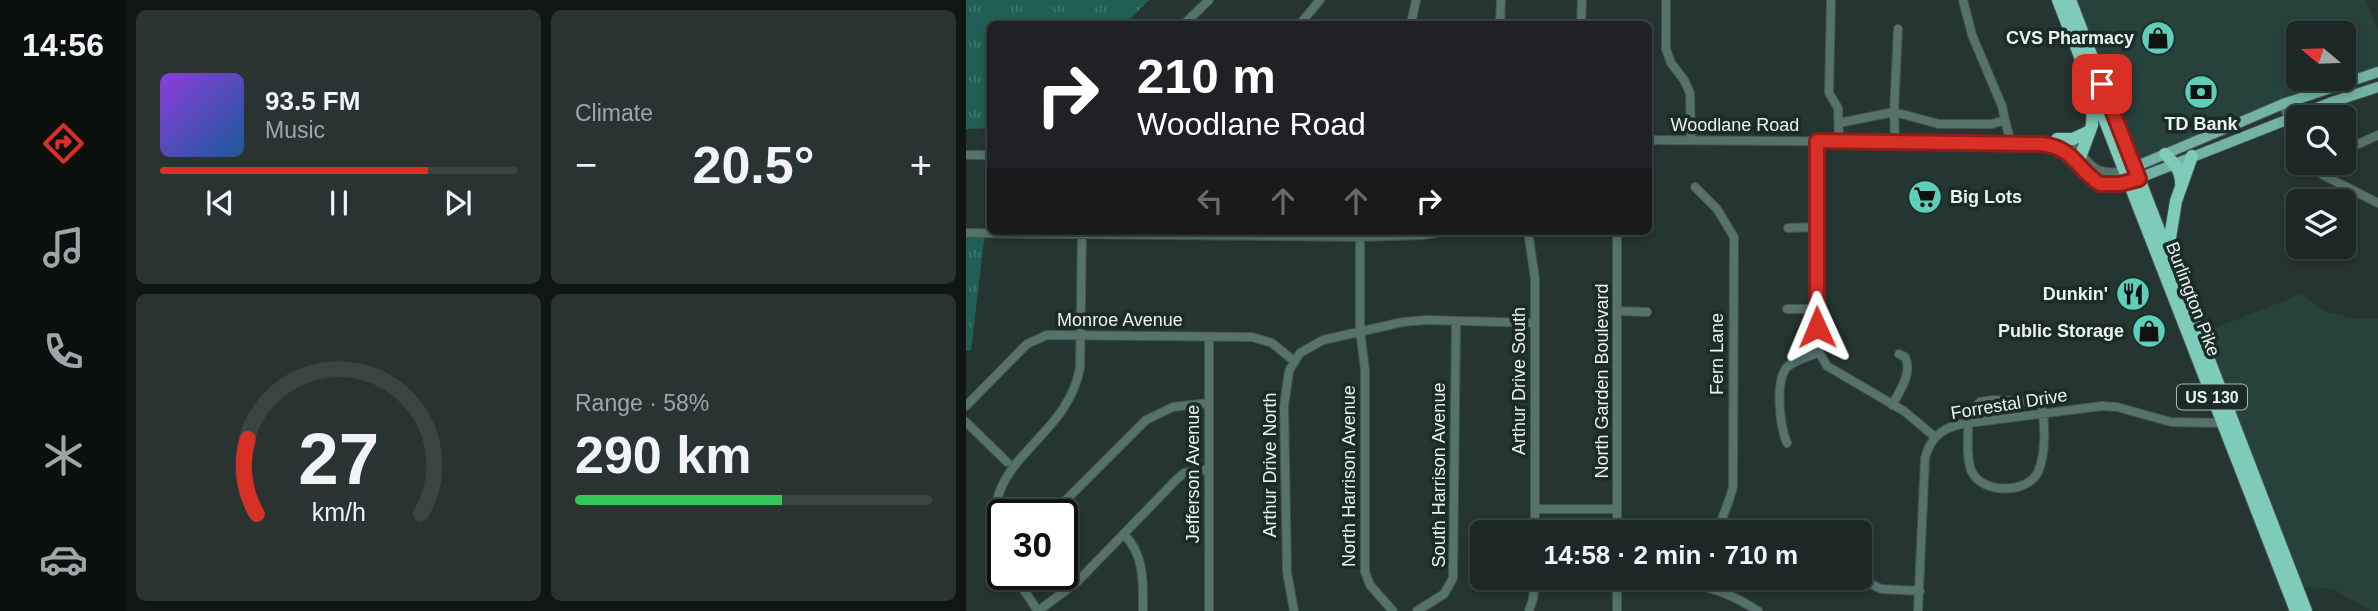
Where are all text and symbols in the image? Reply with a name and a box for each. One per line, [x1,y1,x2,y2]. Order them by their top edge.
shop icon: CVS Pharmacy [2139,19,2177,57]
north arrow [2286,21,2356,91]
map controls [2286,21,2356,259]
text: 14:56 [22,27,104,63]
place label: CVS Pharmacy [2006,28,2134,48]
icon: right [1022,49,1113,140]
text: 210 m [1137,49,1276,103]
pin [2072,54,2132,114]
icon: arrive [2083,65,2121,103]
bank icon: TD Bank [2182,73,2220,111]
text: 93.5 FM [265,86,360,116]
text: Climate [575,100,653,126]
button: search [2286,105,2356,175]
text: Woodlane Road [1137,106,1366,142]
place label: TD Bank [2164,114,2238,134]
street label: Woodlane Road [1671,115,1799,135]
text: Music [265,117,325,143]
icon: directions [39,119,88,168]
text: 20.5° [692,136,815,194]
text: − [575,144,597,186]
text: + [910,144,932,186]
supermarket icon: Big Lots [1906,178,1944,216]
icon: left [1191,182,1229,220]
icon: ahead [1264,182,1302,220]
icon: ahead [1337,182,1375,220]
icon: right [1410,182,1448,220]
icon: previous [201,184,239,222]
icon: pause [320,184,358,222]
icon: next [439,184,477,222]
place label: Big Lots [1950,187,2022,207]
button: layers [2286,189,2356,259]
icon: music [39,223,88,272]
street label: Burlington Pike [2162,239,2224,359]
restaurant icon: Dunkin' [2114,275,2152,313]
street label: North Garden Boulevard [1592,283,1612,479]
place label: Dunkin' [2043,284,2108,304]
position arrow [1780,290,1854,364]
street label: Arthur Drive South [1509,307,1529,455]
street label: Monroe Avenue [1057,310,1183,330]
shop icon: Public Storage [2130,312,2168,350]
street label: Fern Lane [1707,313,1727,395]
place label: Public Storage [1998,321,2124,341]
icon: phone [39,327,88,376]
street label: South Harrison Avenue [1429,383,1449,567]
road number: US 130 [2177,384,2247,410]
street label: North Harrison Avenue [1339,385,1359,567]
street label: Forrestal Drive [1949,385,2069,423]
text: Range · 58% [575,390,709,416]
street label: Arthur Drive North [1260,392,1280,538]
street label: Jefferson Avenue [1183,405,1203,543]
text: 27 [298,418,379,499]
text: 290 km [575,426,751,484]
icon: climate [39,431,88,480]
text: km/h [311,497,366,525]
speed limit sign: 30 [987,499,1078,590]
icon: car [39,535,88,584]
text: 14:58 · 2 min · 710 m [1544,540,1798,570]

